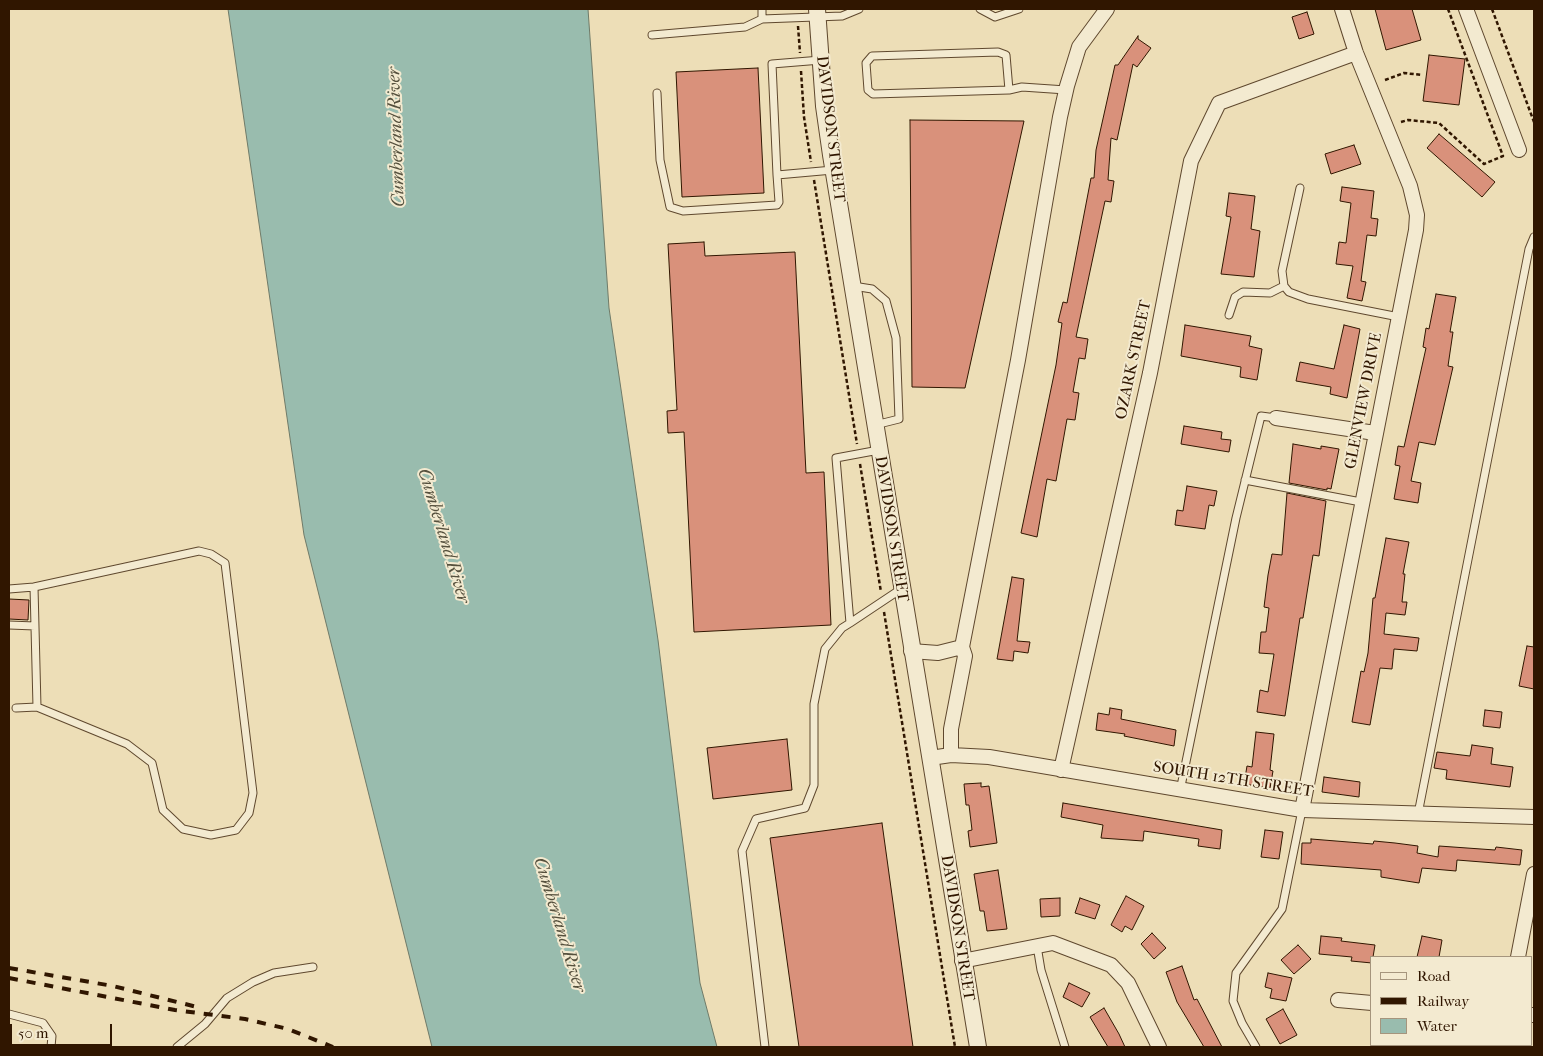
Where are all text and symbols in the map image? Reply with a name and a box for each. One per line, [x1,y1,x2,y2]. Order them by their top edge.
street label: DAVIDSON STREET [811,55,849,203]
water label: Cumberland River [384,67,410,207]
street label: OZARK STREET [1112,299,1156,421]
street label: GLENVIEW DRIVE [1341,331,1387,471]
street label: DAVIDSON STREET [870,455,912,603]
water label: Cumberland River [412,466,474,606]
street label: SOUTH 12TH STREET [1152,758,1314,802]
street label: DAVIDSON STREET [936,854,978,1002]
water label: Cumberland River [528,855,590,995]
legend [1370,956,1533,1046]
text: Road [1417,967,1450,985]
text: Railway [1417,992,1469,1010]
scale bar [12,1014,115,1046]
text: Water [1417,1017,1457,1035]
text: 50 m [18,1024,48,1042]

